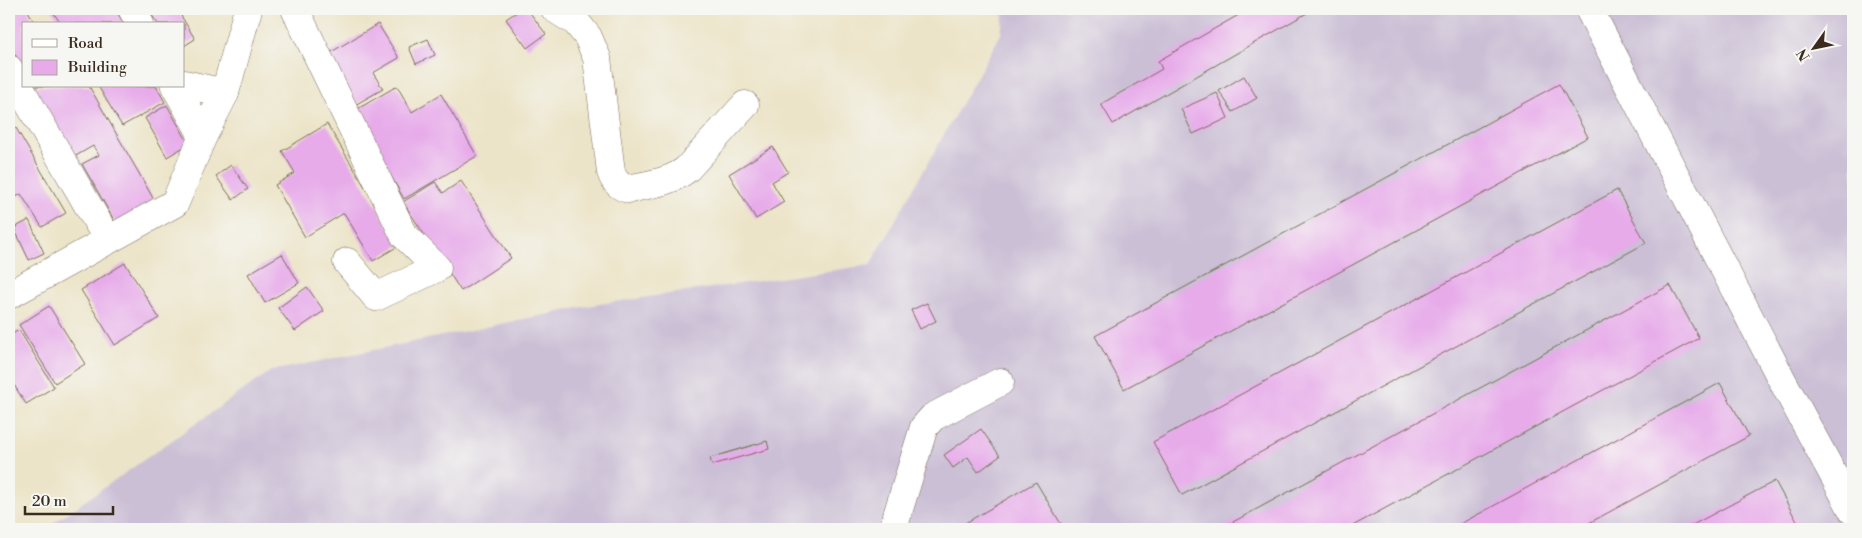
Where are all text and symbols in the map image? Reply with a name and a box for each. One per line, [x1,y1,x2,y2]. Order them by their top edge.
legend [22,22,185,88]
north arrow [1790,22,1840,72]
text: Road [68,34,103,53]
text: N [1793,45,1815,64]
text: Building [67,58,127,77]
scale bar [25,483,112,515]
text: 20 m [32,492,67,511]

